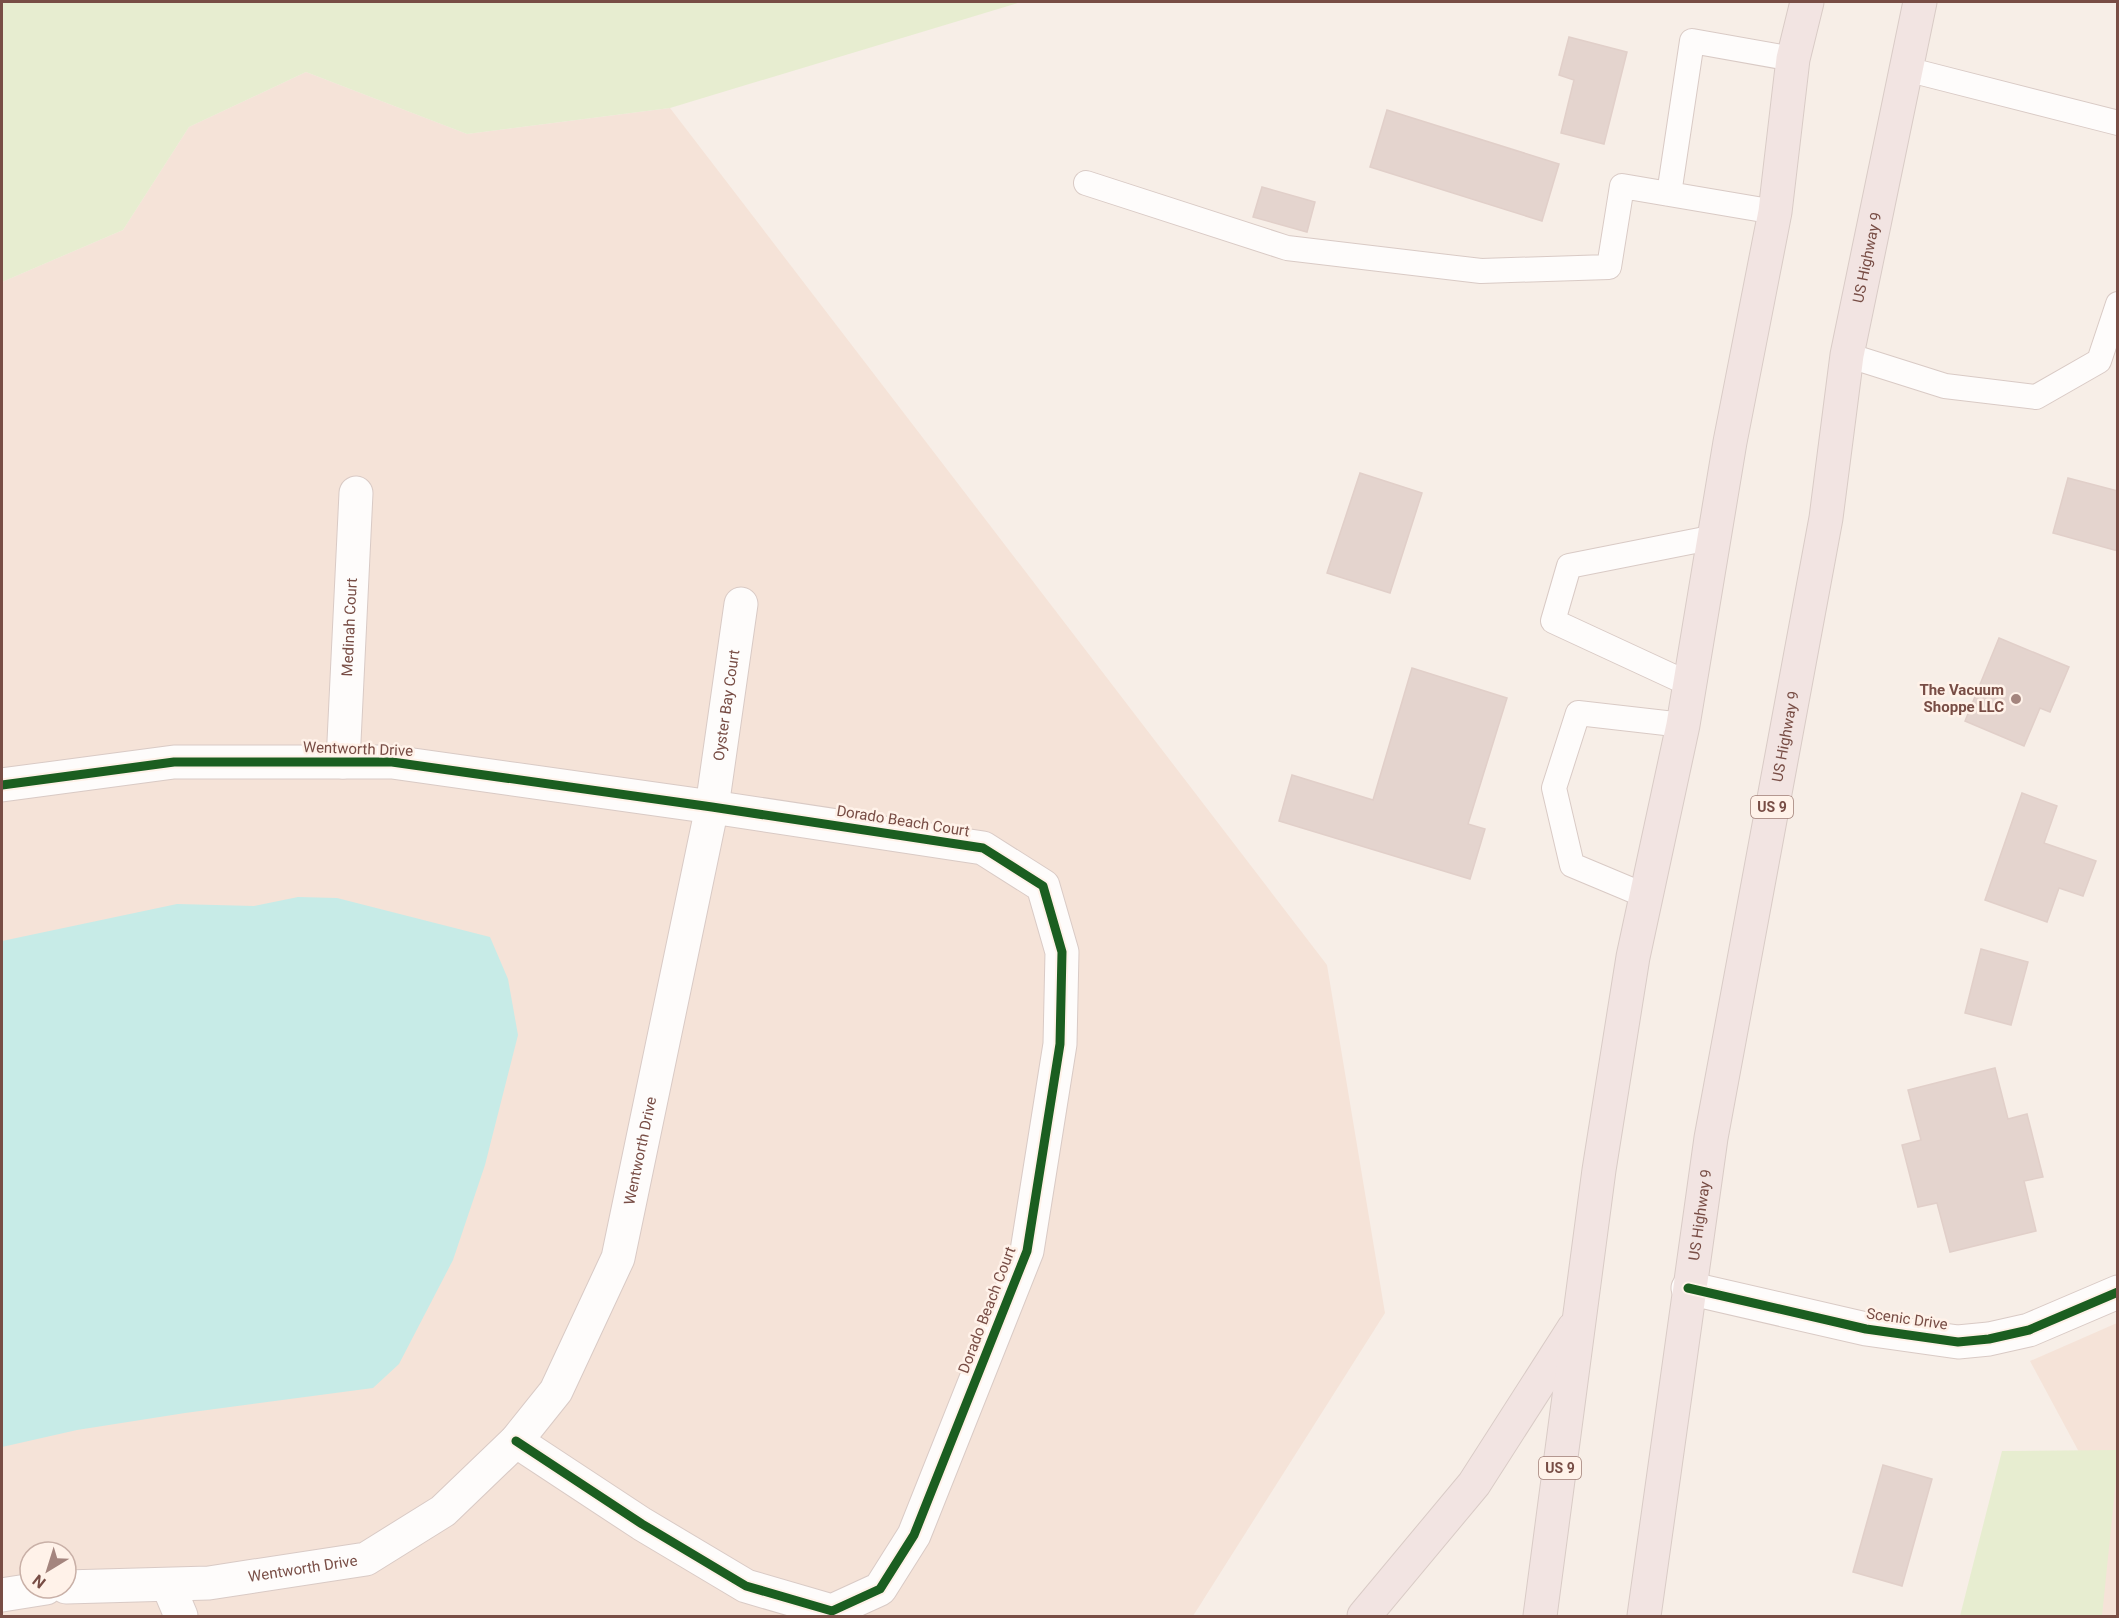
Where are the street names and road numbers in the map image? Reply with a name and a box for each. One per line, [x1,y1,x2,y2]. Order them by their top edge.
street label: US Highway 9 [1849,211,1885,305]
street label: Medinah Court [338,577,361,677]
street label: Oyster Bay Court [710,648,743,762]
street label: US Highway 9 [1768,690,1803,783]
street label: Wentworth Drive [303,738,413,760]
road number: US 9 [1751,796,1793,818]
street label: Dorado Beach Court [835,802,971,840]
street label: Wentworth Drive [620,1095,660,1207]
street label: US Highway 9 [1685,1168,1716,1262]
street label: Dorado Beach Court [955,1244,1020,1376]
street label: Scenic Drive [1865,1304,1949,1334]
road number: US 9 [1539,1457,1581,1479]
street label: Wentworth Drive [247,1551,359,1586]

